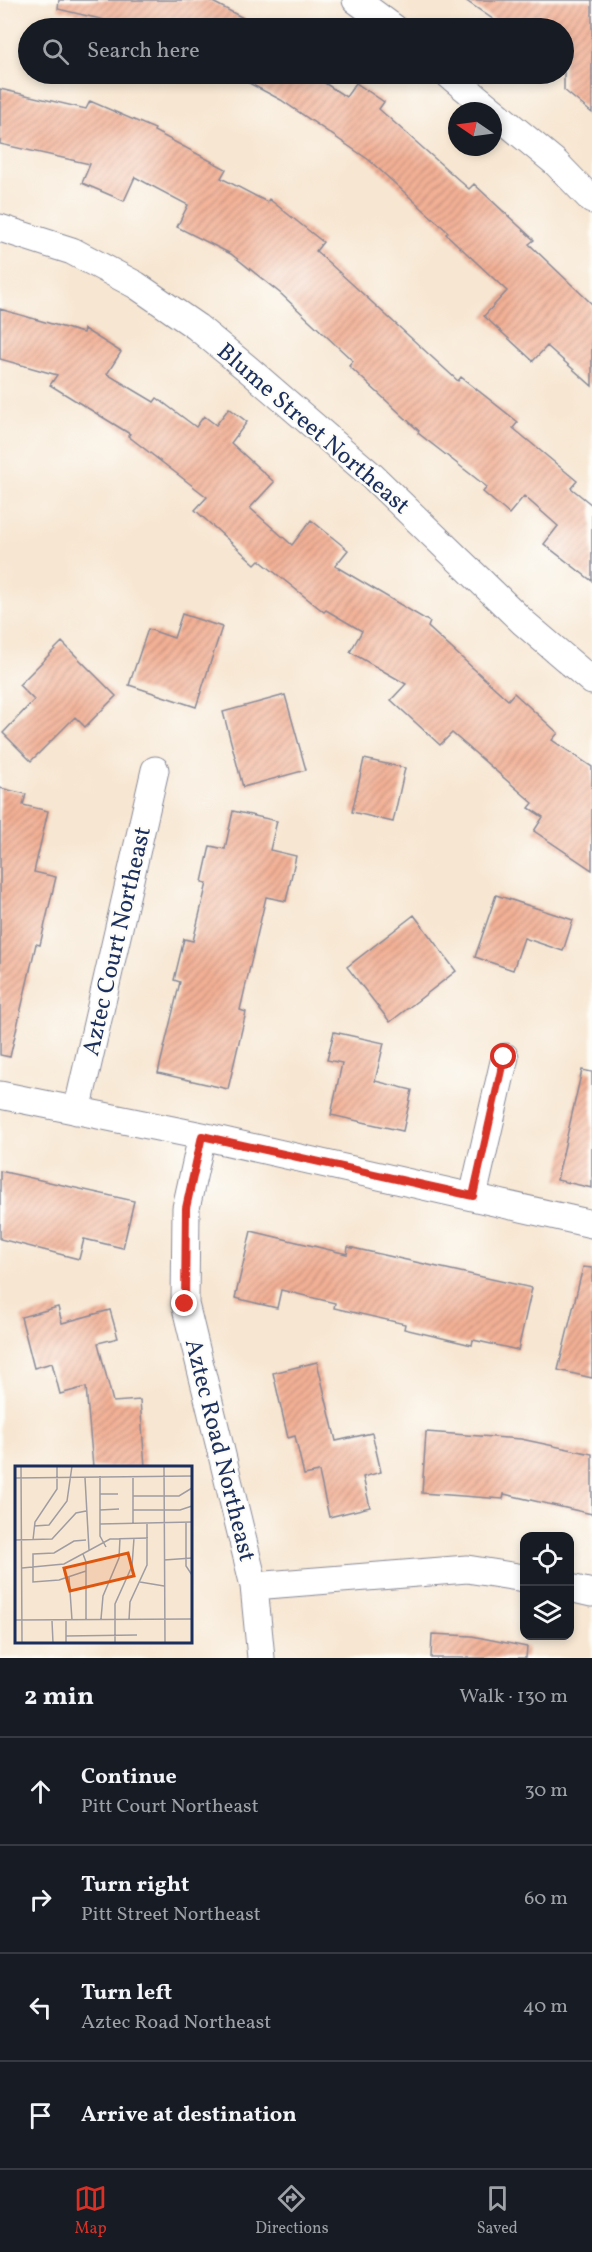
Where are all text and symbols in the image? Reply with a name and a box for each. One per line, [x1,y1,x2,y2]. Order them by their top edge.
search box [18,18,574,84]
icon: search [39,35,72,68]
text: Search here [87,36,200,67]
north arrow [448,102,502,156]
street label: Blume Street Northeast [209,336,417,523]
street label: Aztec Court Northeast [75,823,161,1060]
route start [490,1043,516,1069]
route end [171,1290,197,1316]
street label: Aztec Road Northeast [175,1336,263,1565]
inset map [15,1466,192,1643]
map controls [520,1532,574,1640]
button: locate [520,1532,574,1586]
button: layers [520,1586,574,1640]
text: 2 min [24,1679,94,1715]
text: Walk · 130 m [459,1683,568,1711]
text: Continue [81,1762,177,1793]
icon: ahead [24,1775,57,1808]
text: 30 m [524,1777,568,1805]
text: Pitt Court Northeast [81,1793,259,1821]
text: Turn right [81,1870,189,1901]
icon: right [24,1883,57,1916]
text: 60 m [524,1885,568,1913]
text: Pitt Street Northeast [81,1901,261,1929]
text: Turn left [81,1978,172,2009]
icon: left [24,1991,57,2024]
text: 40 m [523,1993,568,2021]
text: Aztec Road Northeast [81,2009,271,2037]
icon: arrive [24,2099,57,2132]
text: Arrive at destination [81,2100,297,2131]
tab: Map [74,2182,107,2240]
tab: Directions [255,2182,329,2240]
tab: Saved [477,2182,518,2240]

